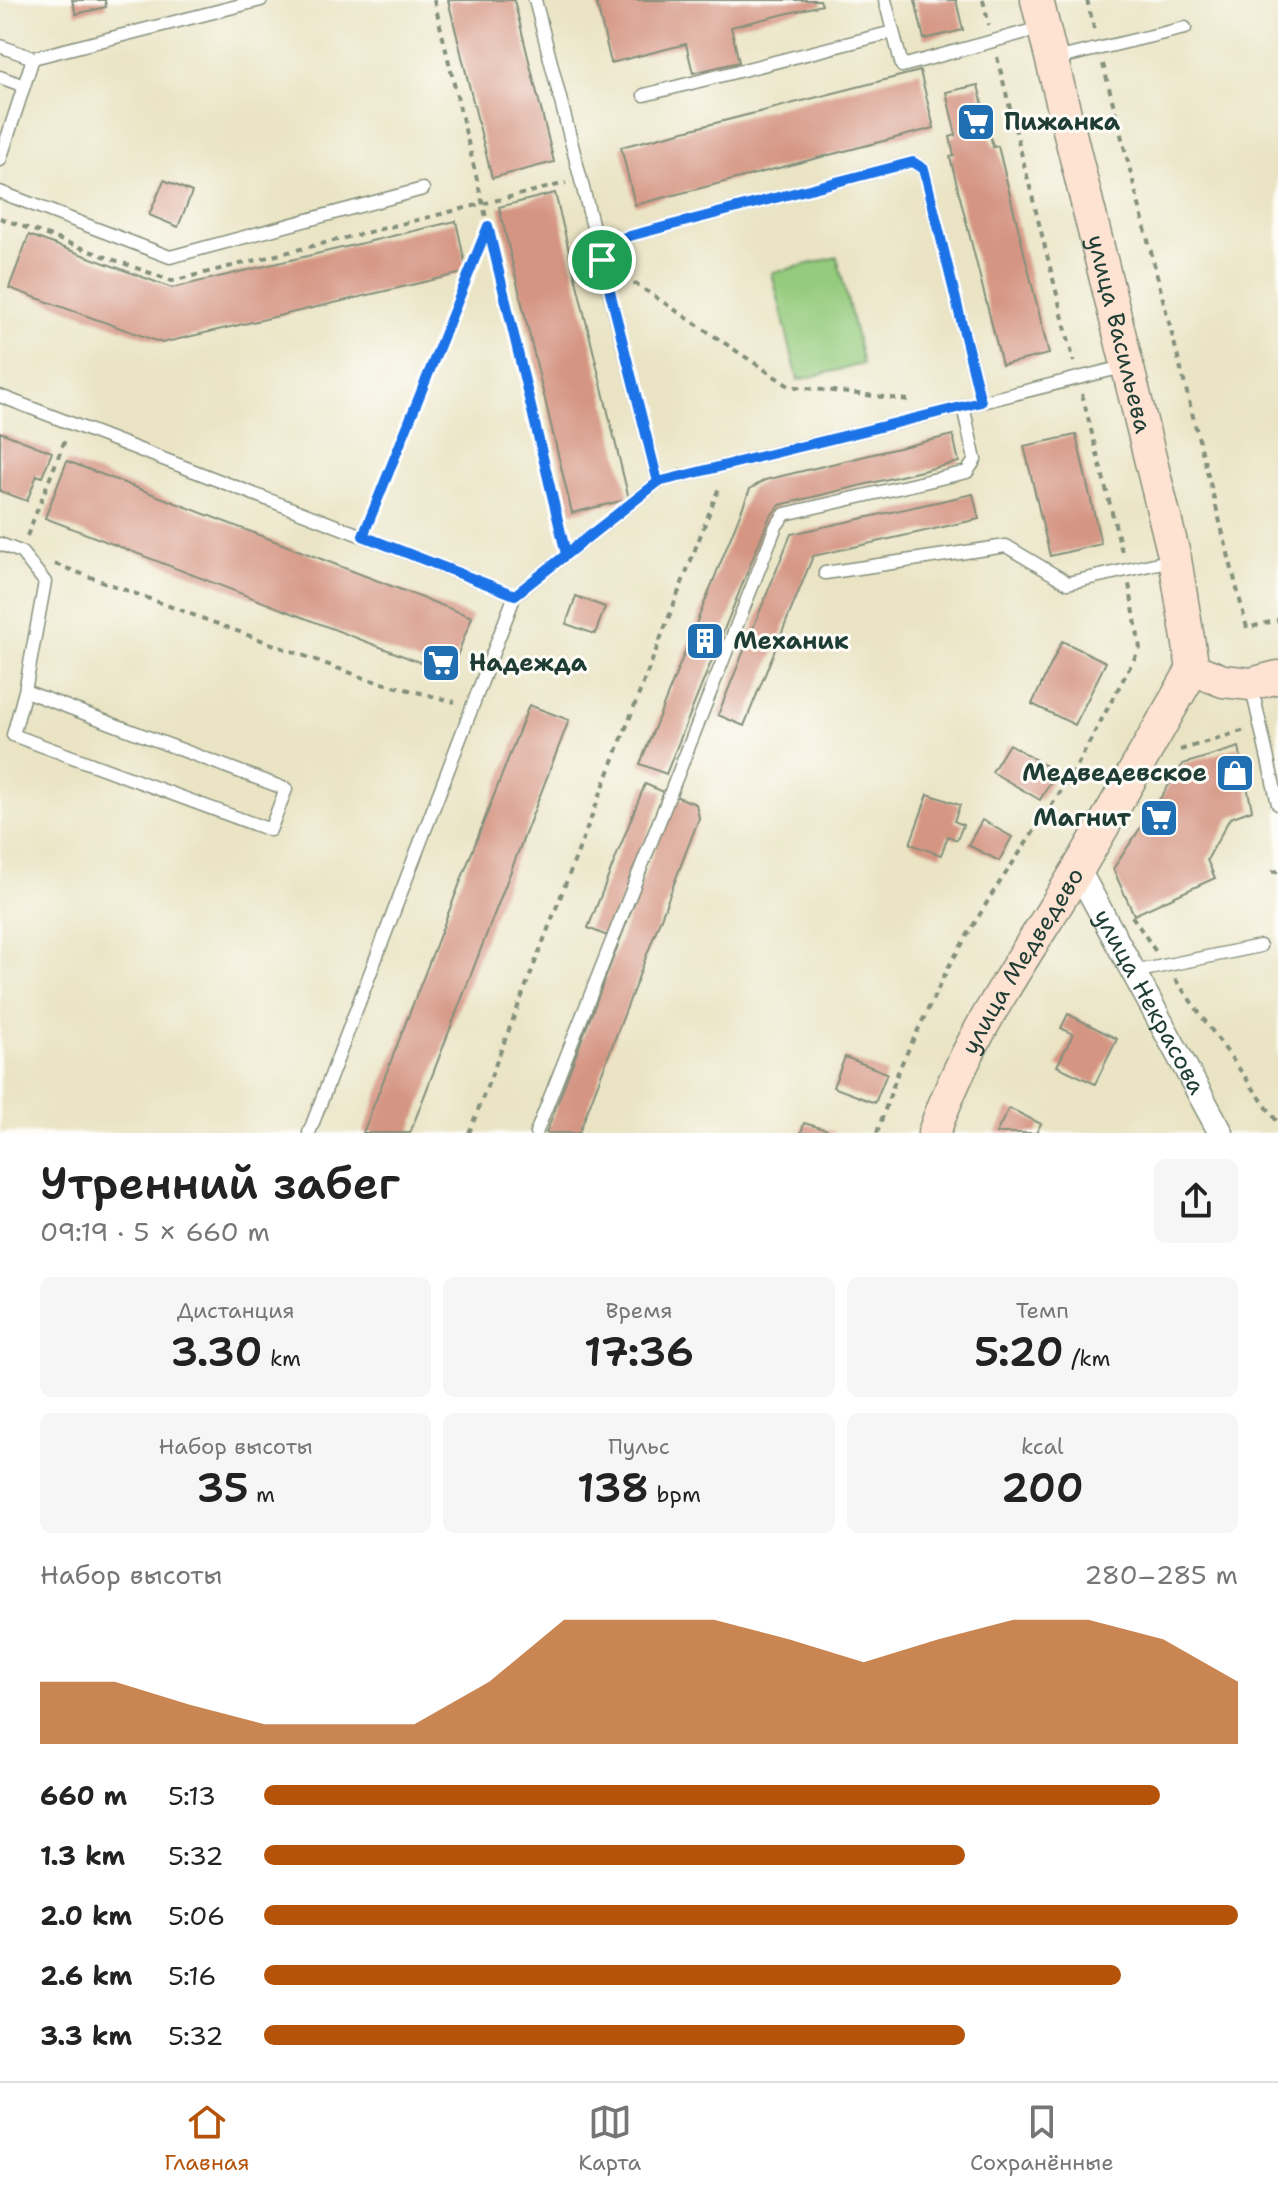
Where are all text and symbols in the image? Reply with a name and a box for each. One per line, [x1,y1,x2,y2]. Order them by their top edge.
supermarket icon: Пижанка [955,101,997,143]
place label: Пижанка [1004,106,1121,138]
pin [568,226,636,294]
street label: улица Васильева [1080,231,1159,437]
icon: arrive [580,238,624,282]
building icon: Механик [684,620,726,662]
place label: Механик [733,625,849,657]
supermarket icon: Надежда [420,642,462,684]
place label: Надежда [469,647,588,679]
shop icon: Медведевское [1214,752,1256,794]
place label: Медведевское [1022,757,1207,789]
supermarket icon: Магнит [1138,797,1180,839]
place label: Магнит [1033,802,1132,834]
street label: улица Медведево [954,862,1091,1060]
street label: улица Некрасова [1086,903,1213,1100]
text: Утренний забег [40,1154,400,1213]
button: share [1154,1159,1238,1243]
text: 09:19 · 5 × 660 m [40,1214,270,1249]
text: Дистанция [177,1296,295,1325]
text: Время [605,1296,673,1325]
text: Темп [1016,1296,1069,1325]
text: 3.30 [170,1325,262,1379]
text: 17:36 [584,1325,694,1379]
text: 5:20 [974,1325,1064,1379]
text: km [262,1344,301,1373]
text: /km [1064,1344,1110,1373]
text: Набор высоты [158,1432,313,1461]
text: Пульс [608,1432,670,1461]
text: kcal [1021,1432,1064,1461]
text: 35 [196,1461,249,1515]
text: 138 [577,1461,649,1515]
text: 200 [1001,1461,1084,1515]
text: m [249,1480,275,1509]
text: bpm [649,1480,701,1509]
text: Набор высоты [40,1557,222,1592]
text: 280–285 m [1084,1557,1238,1592]
text: 660 m [40,1778,127,1813]
text: 5:13 [168,1778,216,1813]
text: 1.3 km [40,1838,125,1873]
text: 5:32 [168,1838,223,1873]
text: 2.0 km [40,1898,132,1933]
text: 5:06 [168,1898,225,1933]
text: 2.6 km [40,1958,133,1993]
text: 5:16 [168,1958,216,1993]
text: 3.3 km [40,2018,132,2053]
text: 5:32 [168,2018,223,2053]
tab: Главная [164,2100,250,2177]
tab: Карта [578,2100,641,2177]
tab: Сохранённые [970,2100,1114,2177]

